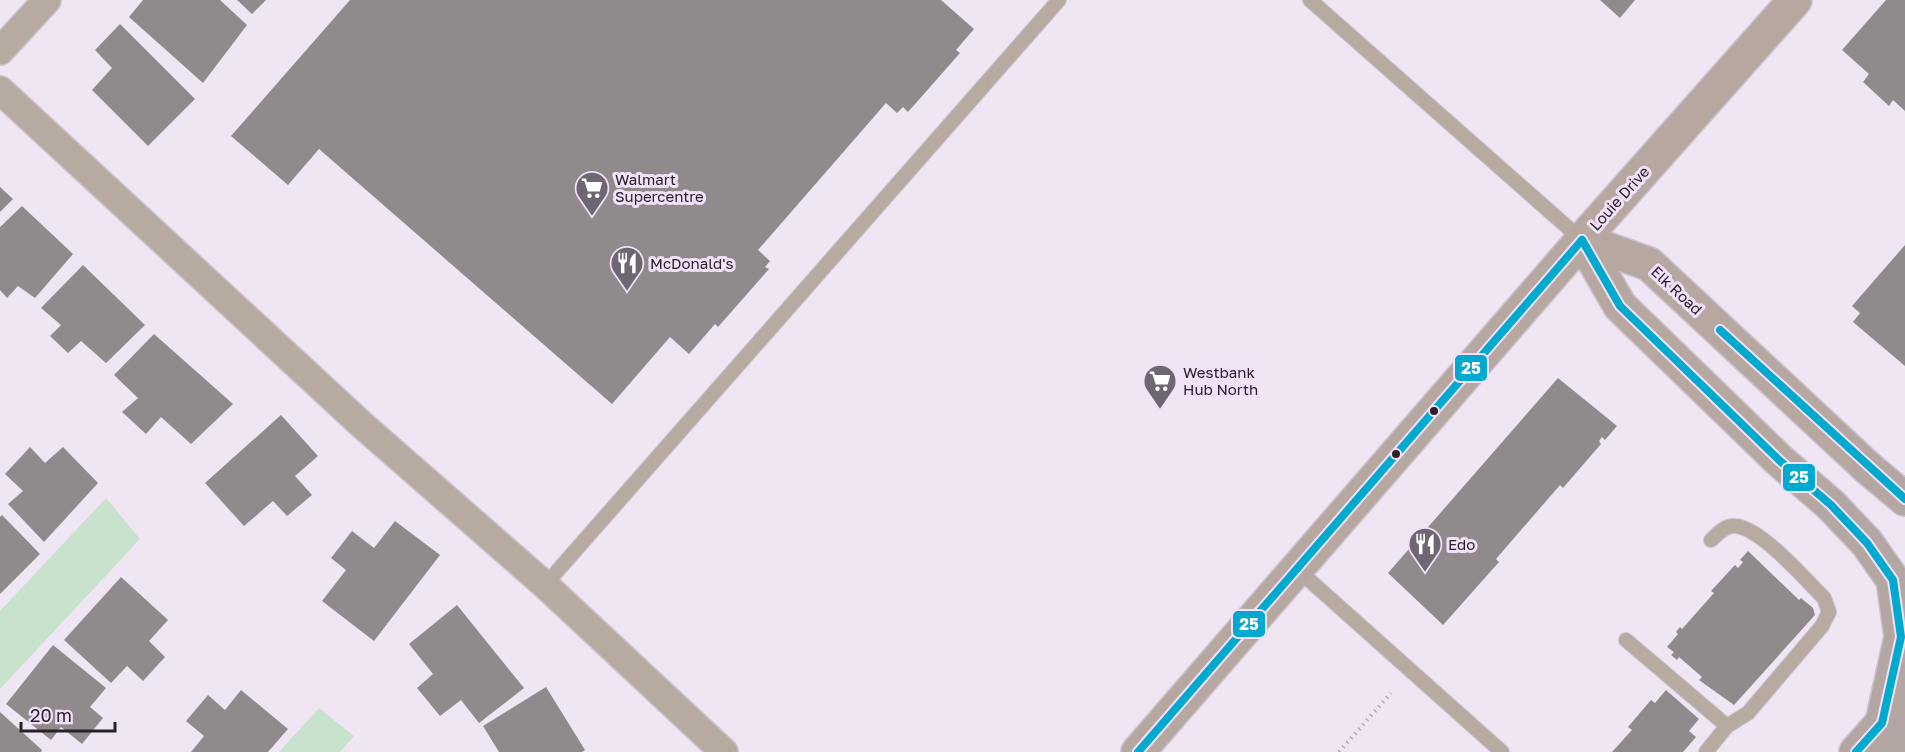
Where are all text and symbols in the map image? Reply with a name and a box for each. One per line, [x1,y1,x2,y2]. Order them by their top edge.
street label: Louie Drive [1586,162,1653,234]
supermarket icon: Walmart Supercentre [574,170,610,217]
place label: Walmart Supercentre [615,170,704,205]
restaurant icon: McDonald's [609,245,645,292]
place label: McDonald's [650,254,733,272]
street label: Elk Road [1648,262,1706,318]
line badge: 25 [1454,354,1488,382]
text: 25 [1461,358,1481,378]
supermarket icon: Westbank Hub North [1142,363,1178,410]
place label: Westbank Hub North [1183,363,1258,398]
unlabelled marker [1428,405,1440,417]
unlabelled marker [1390,448,1402,460]
line badge: 25 [1782,463,1816,492]
text: 25 [1789,467,1809,487]
restaurant icon: Edo [1407,526,1443,573]
place label: Edo [1448,535,1475,553]
line badge: 25 [1232,610,1266,638]
text: 25 [1239,614,1259,634]
scale bar [21,695,116,733]
text: 20 m [30,704,72,726]

